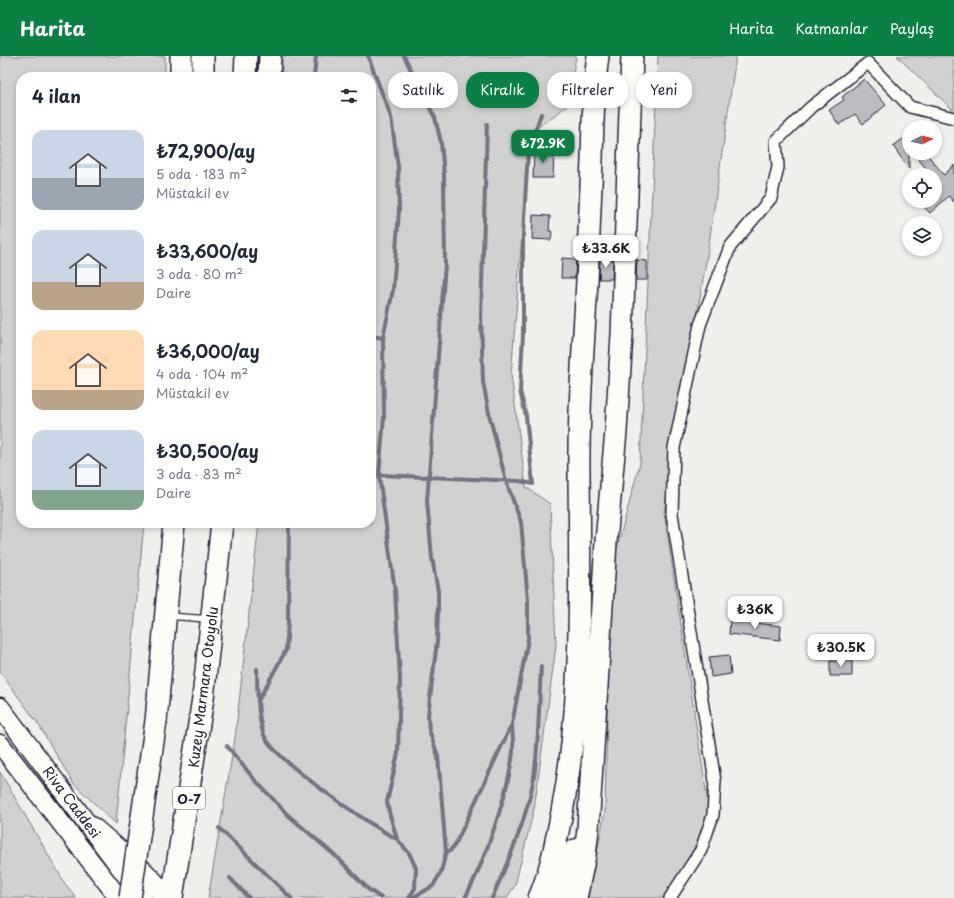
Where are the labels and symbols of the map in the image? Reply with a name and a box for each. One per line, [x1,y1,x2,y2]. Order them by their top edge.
north arrow [902,120,942,160]
pin: ₺72.9K [510,130,576,164]
pin: ₺33.6K [573,235,639,269]
pin: ₺36K [731,596,779,630]
street label: Kuzey Marmara Otoyolu [183,605,223,769]
pin: ₺30.5K [808,634,874,668]
street label: Riva Caddesi [38,762,106,843]
road number: O-7 [173,787,205,809]

